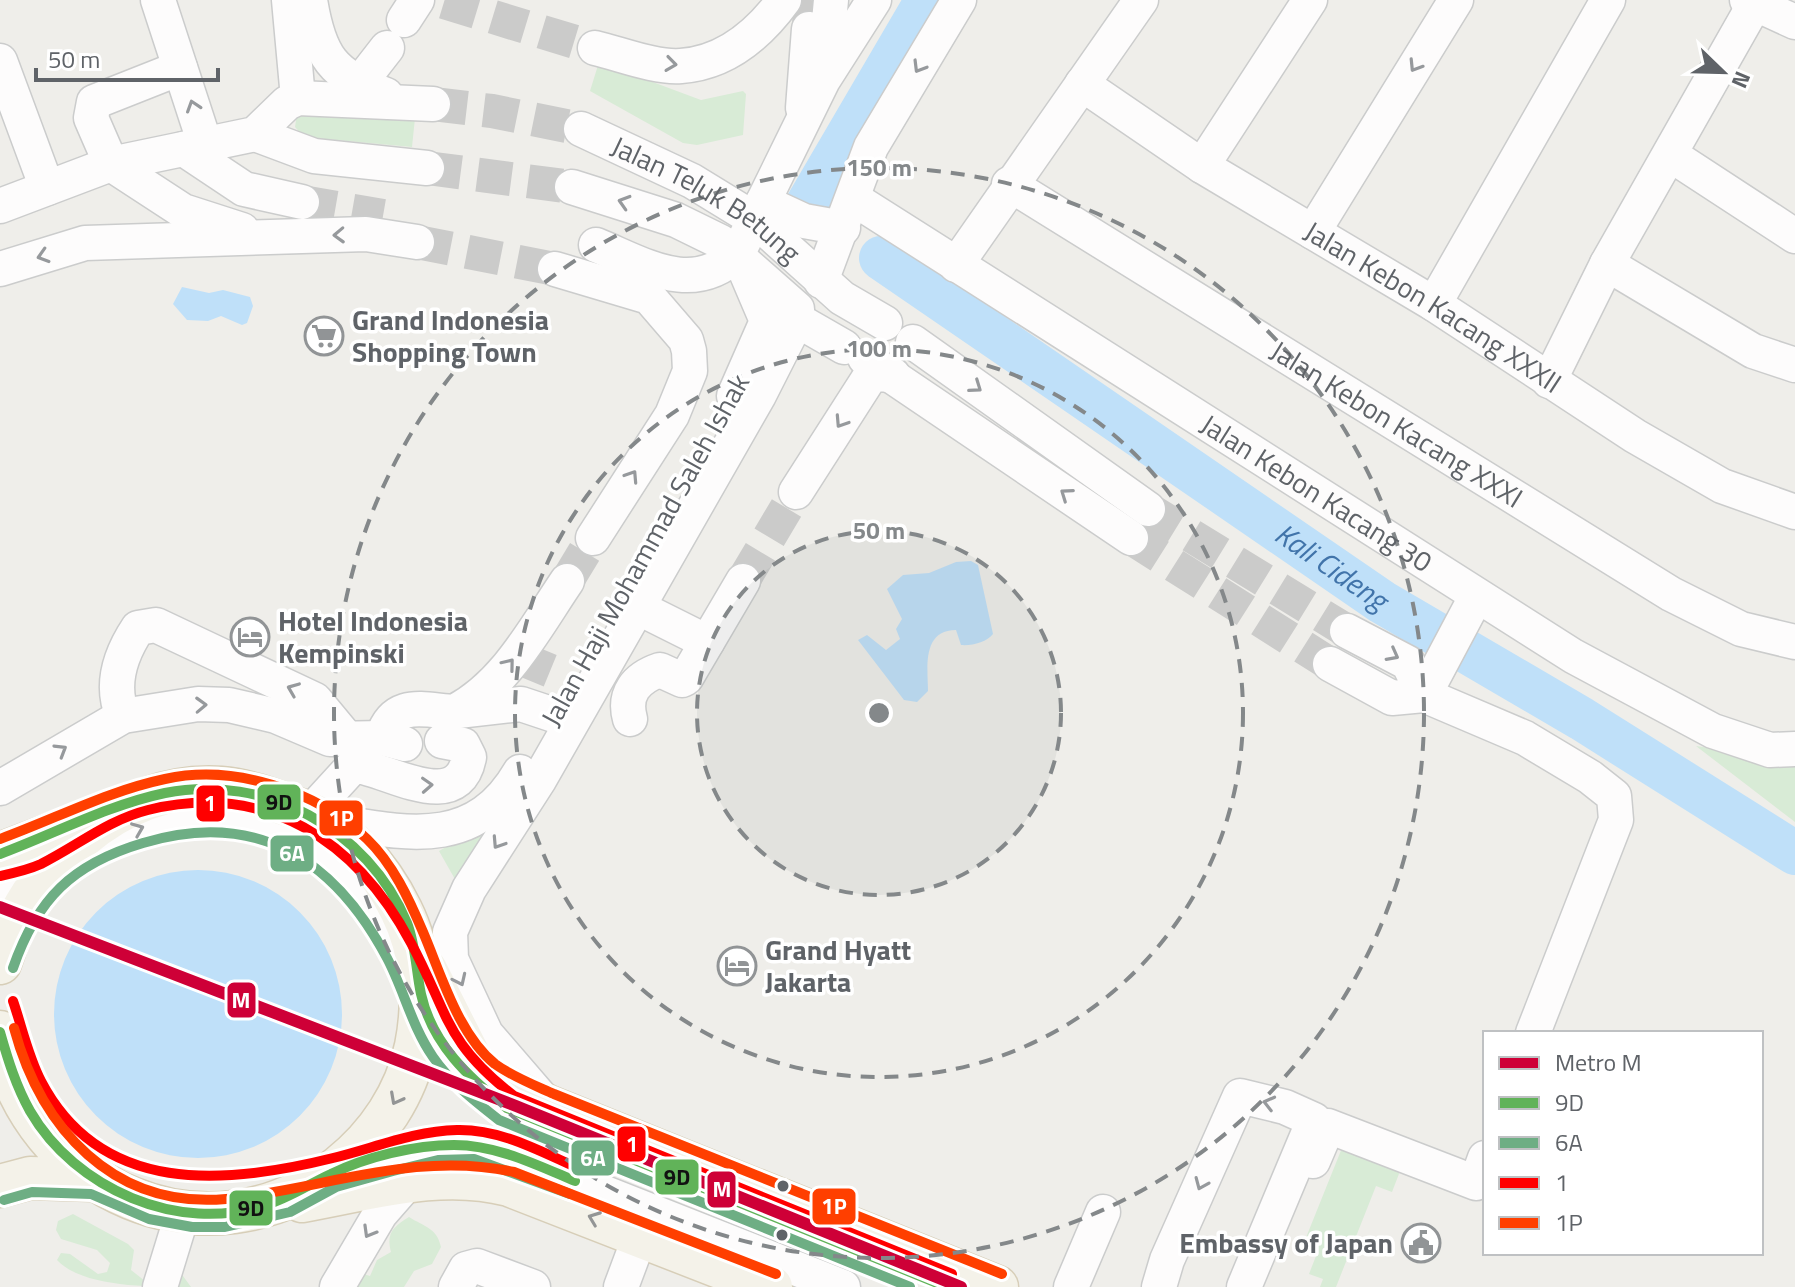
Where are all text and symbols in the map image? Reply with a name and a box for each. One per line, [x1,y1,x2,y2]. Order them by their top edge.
scale bar [36,32,218,82]
north arrow [1683,32,1763,112]
text: 50 m [48,41,100,77]
one-way arrow [665,55,678,72]
one-way arrow [913,58,929,73]
one-way arrow [1409,58,1424,72]
text: N [1723,66,1760,93]
one-way arrow [186,100,202,114]
street label: Jalan Teluk Betung [604,124,811,273]
text: 150 m [846,149,912,185]
one-way arrow [618,195,631,211]
street label: Jalan Kebon Kacang XXXII [1296,210,1571,403]
one-way arrow [332,226,345,243]
one-way arrow [36,247,50,263]
place label: Grand Indonesia Shopping Town [352,298,549,373]
supermarket icon: Grand Indonesia Shopping Town [303,315,345,357]
street label: Jalan Kebon Kacang XXXI [1262,329,1531,518]
text: 100 m [846,330,912,366]
street label: Jalan Haji Mohammad Saleh Ishak [529,365,760,734]
one-way arrow [968,377,982,392]
street label: Jalan Kebon Kacang 30 [1192,403,1441,582]
one-way arrow [836,413,851,428]
one-way arrow [623,470,638,485]
one-way arrow [1061,489,1075,504]
water label: Kali Cideng [1266,511,1400,623]
text: 50 m [853,512,905,548]
place label: Hotel Indonesia Kempinski [278,599,468,674]
hotel icon: Hotel Indonesia Kempinski [229,616,271,658]
one-way arrow [1385,646,1400,661]
one-way arrow [500,658,514,673]
one-way arrow [287,683,301,699]
one-way arrow [195,697,208,714]
centre of rings [865,699,893,727]
one-way arrow [52,745,67,760]
one-way arrow [422,776,434,793]
line badge: 9D [256,783,302,821]
line badge: 1 [195,784,226,823]
text: 9D [266,785,292,819]
text: 1 [204,786,216,820]
line badge: 1P [318,799,364,837]
text: 1P [328,801,354,835]
one-way arrow [130,822,144,839]
line badge: 6A [269,834,315,873]
one-way arrow [493,834,508,849]
text: 6A [279,836,305,870]
place label: Grand Hyatt Jakarta [765,928,911,1003]
hotel icon: Grand Hyatt Jakarta [716,945,758,987]
one-way arrow [450,972,466,987]
line badge: M [226,981,257,1019]
text: M [232,983,250,1017]
legend [1483,1031,1763,1255]
text: Metro M [1555,1044,1642,1080]
text: 9D [1555,1084,1584,1120]
one-way arrow [391,1091,406,1106]
one-way arrow [1262,1096,1276,1113]
text: 6A [1555,1124,1583,1160]
line badge: 1 [616,1125,647,1163]
text: 1 [626,1127,638,1161]
line badge: 6A [570,1139,616,1177]
text: 6A [580,1141,606,1175]
line badge: 9D [654,1158,700,1196]
text: 9D [664,1160,690,1194]
text: 1 [1555,1164,1568,1200]
line badge: M [706,1170,737,1209]
text: M [713,1172,731,1206]
one-way arrow [1195,1176,1211,1191]
unlabelled marker [775,1178,791,1194]
line badge: 1P [811,1187,857,1226]
line badge: 9D [228,1189,274,1227]
text: 1P [821,1189,847,1223]
text: 9D [238,1191,264,1225]
text: 1P [1555,1204,1583,1240]
one-way arrow [588,1211,602,1228]
place label: Embassy of Japan [1179,1221,1393,1264]
public building icon: Embassy of Japan [1400,1222,1442,1264]
one-way arrow [363,1223,379,1238]
unlabelled marker [774,1227,790,1243]

